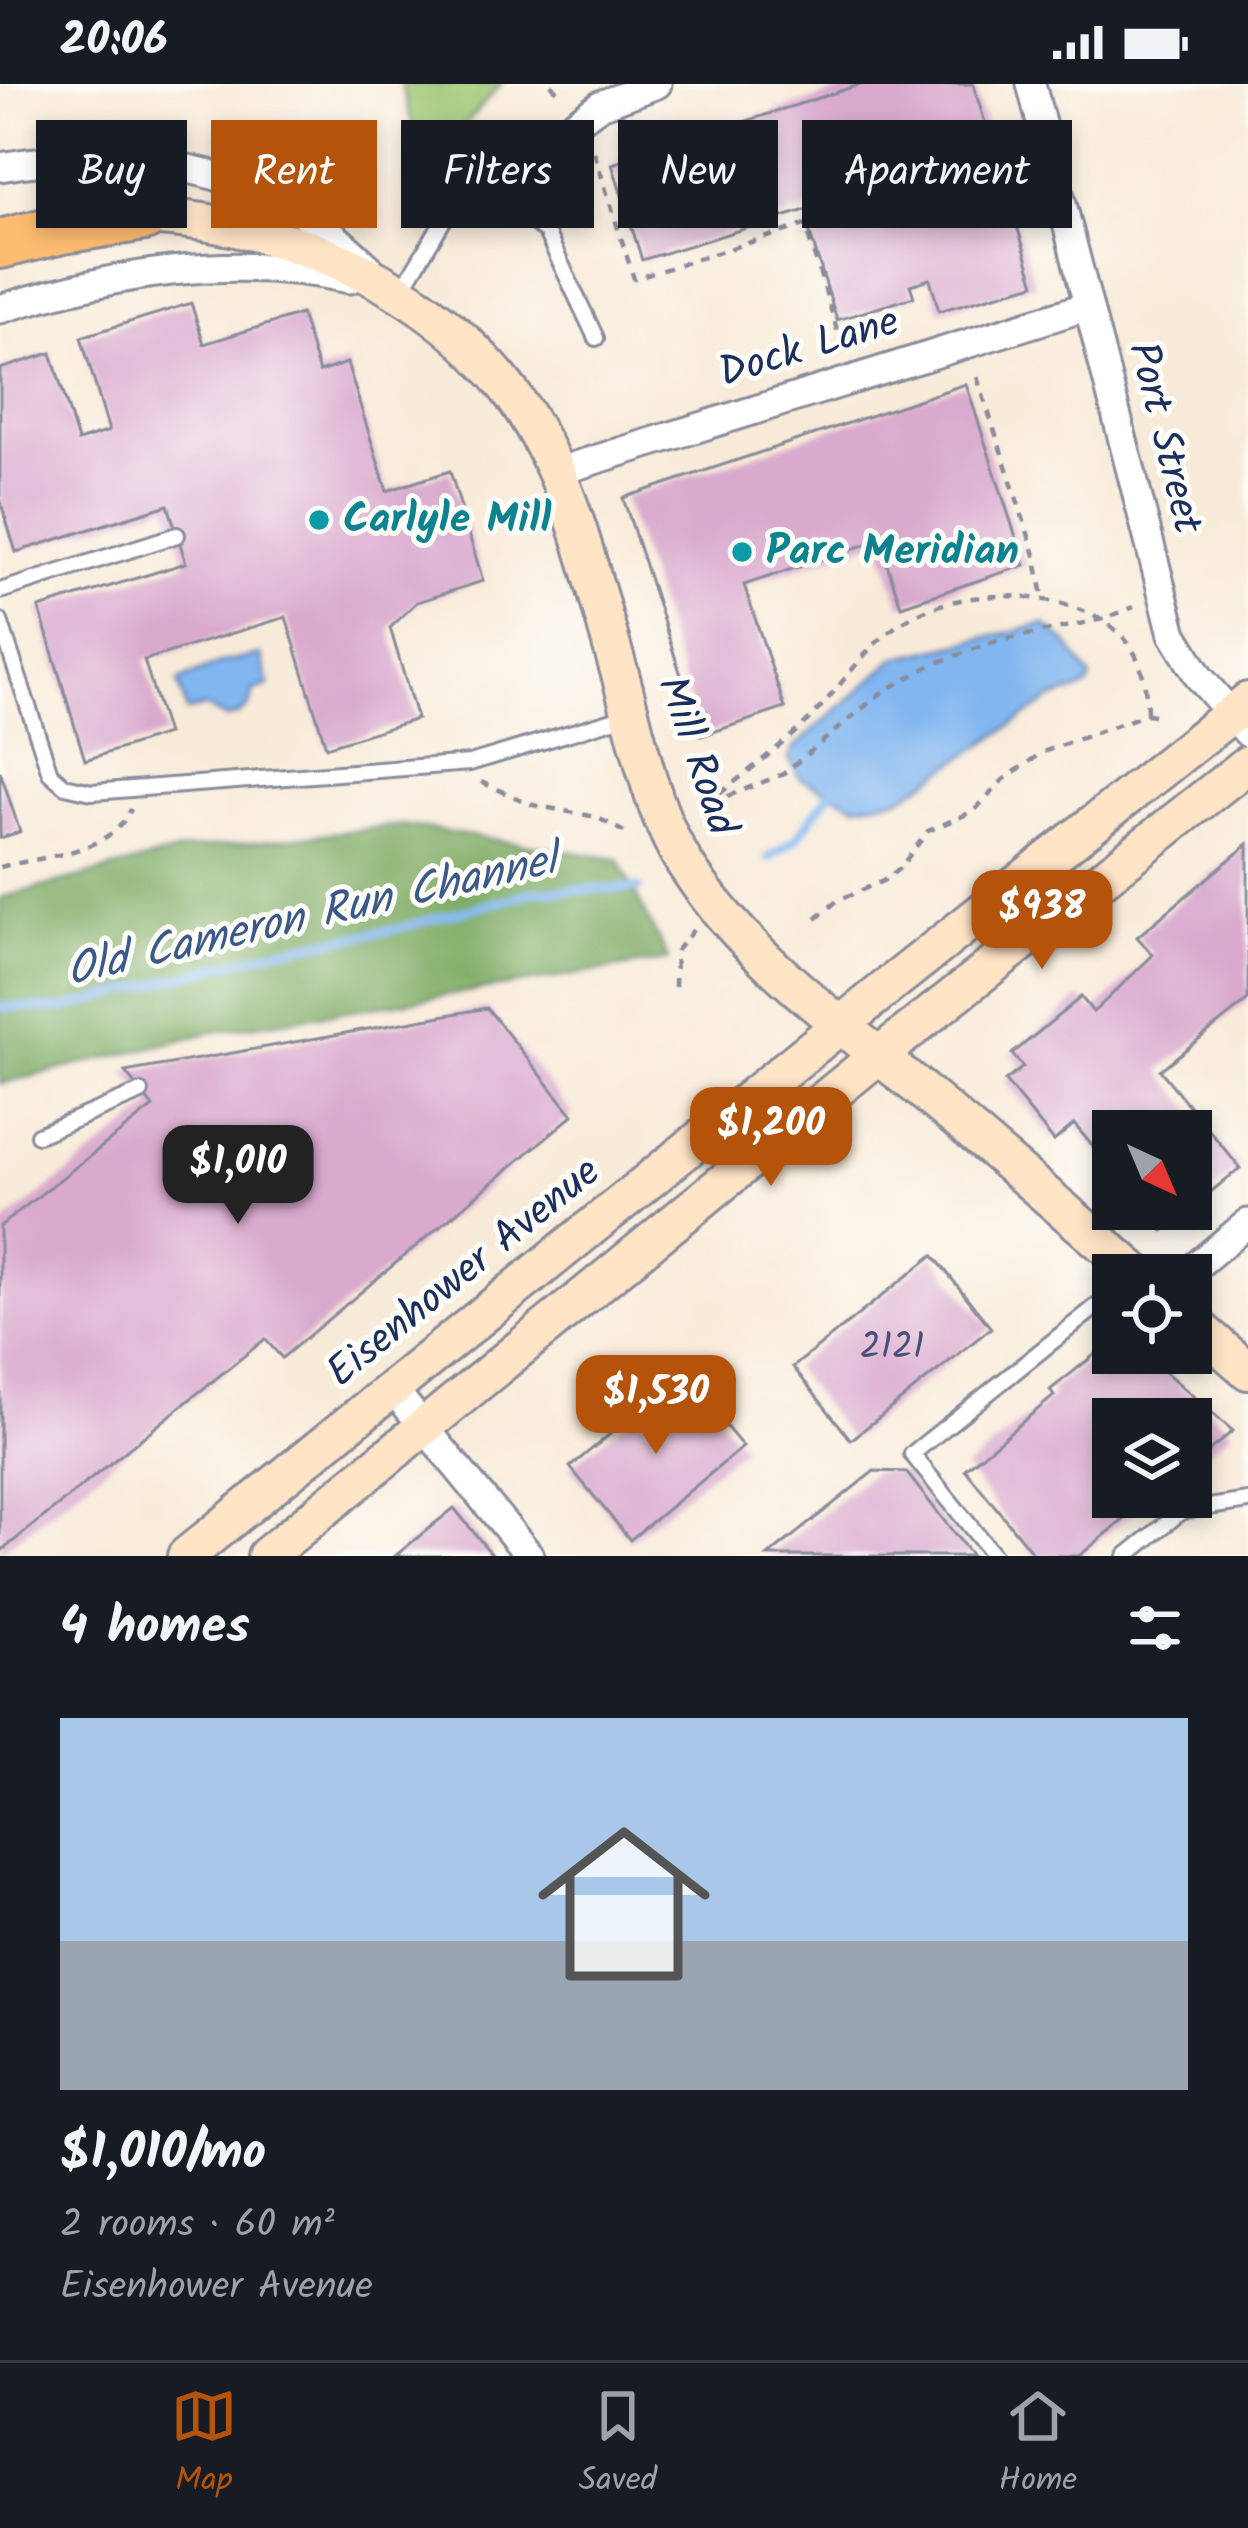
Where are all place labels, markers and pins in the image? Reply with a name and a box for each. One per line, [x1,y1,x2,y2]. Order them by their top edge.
place label: Carlyle Mill [343,487,552,554]
marker: Carlyle Mill [306,507,332,533]
place label: Parc Meridian [766,519,1019,586]
marker: Parc Meridian [729,539,755,565]
pin: $938 [971,870,1113,972]
pin: $1,200 [673,1087,869,1189]
pin: $1,010 [140,1125,336,1227]
pin: $1,530 [558,1355,754,1457]

